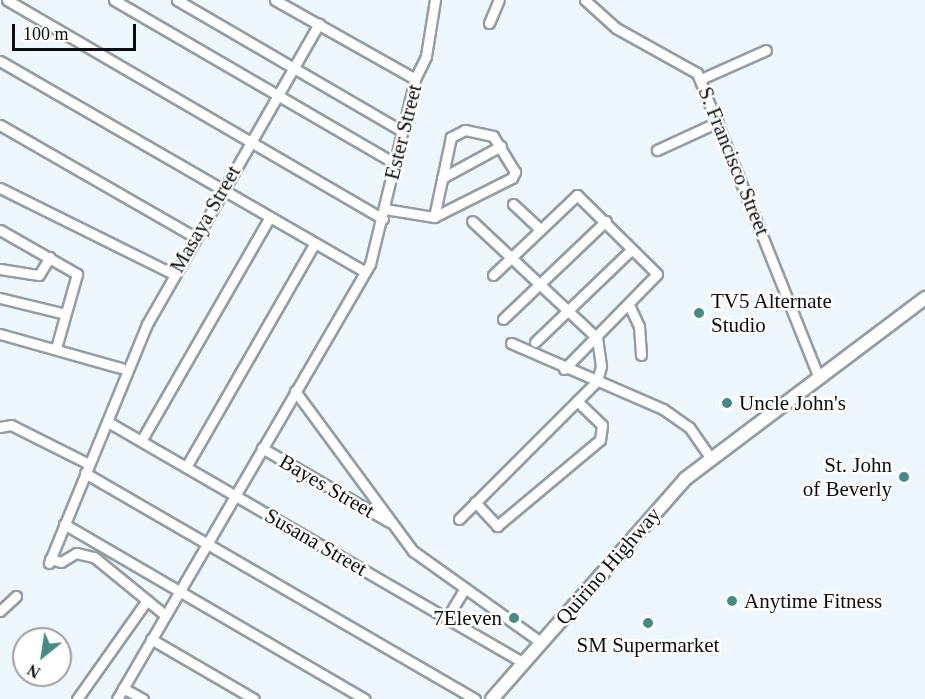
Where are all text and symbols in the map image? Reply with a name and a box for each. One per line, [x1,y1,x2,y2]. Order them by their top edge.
scale bar [15,12,140,50]
text: 100 m [23,24,69,44]
street label: Ester Street [379,82,427,182]
street label: S. Francisco Street [693,83,775,239]
street label: Masaya Street [164,161,246,277]
place label: TV5 Alternate Studio [711,288,833,338]
marker: TV5 Alternate Studio [692,306,706,320]
place label: Uncle John's [739,390,846,416]
marker: Uncle John's [720,396,734,410]
street label: Bayes Street [275,449,379,523]
place label: St. John of Beverly [803,452,892,502]
marker: St. John of Beverly [897,470,911,484]
street label: Quirino Highway [550,502,666,630]
street label: Susana Street [260,503,372,581]
place label: Anytime Fitness [744,588,882,614]
marker: Anytime Fitness [725,594,739,608]
place label: 7Eleven [433,605,502,631]
marker: 7Eleven [507,611,521,625]
marker: SM Supermarket [641,616,655,630]
north arrow [12,627,72,687]
place label: SM Supermarket [577,632,719,658]
text: N [24,661,43,682]

